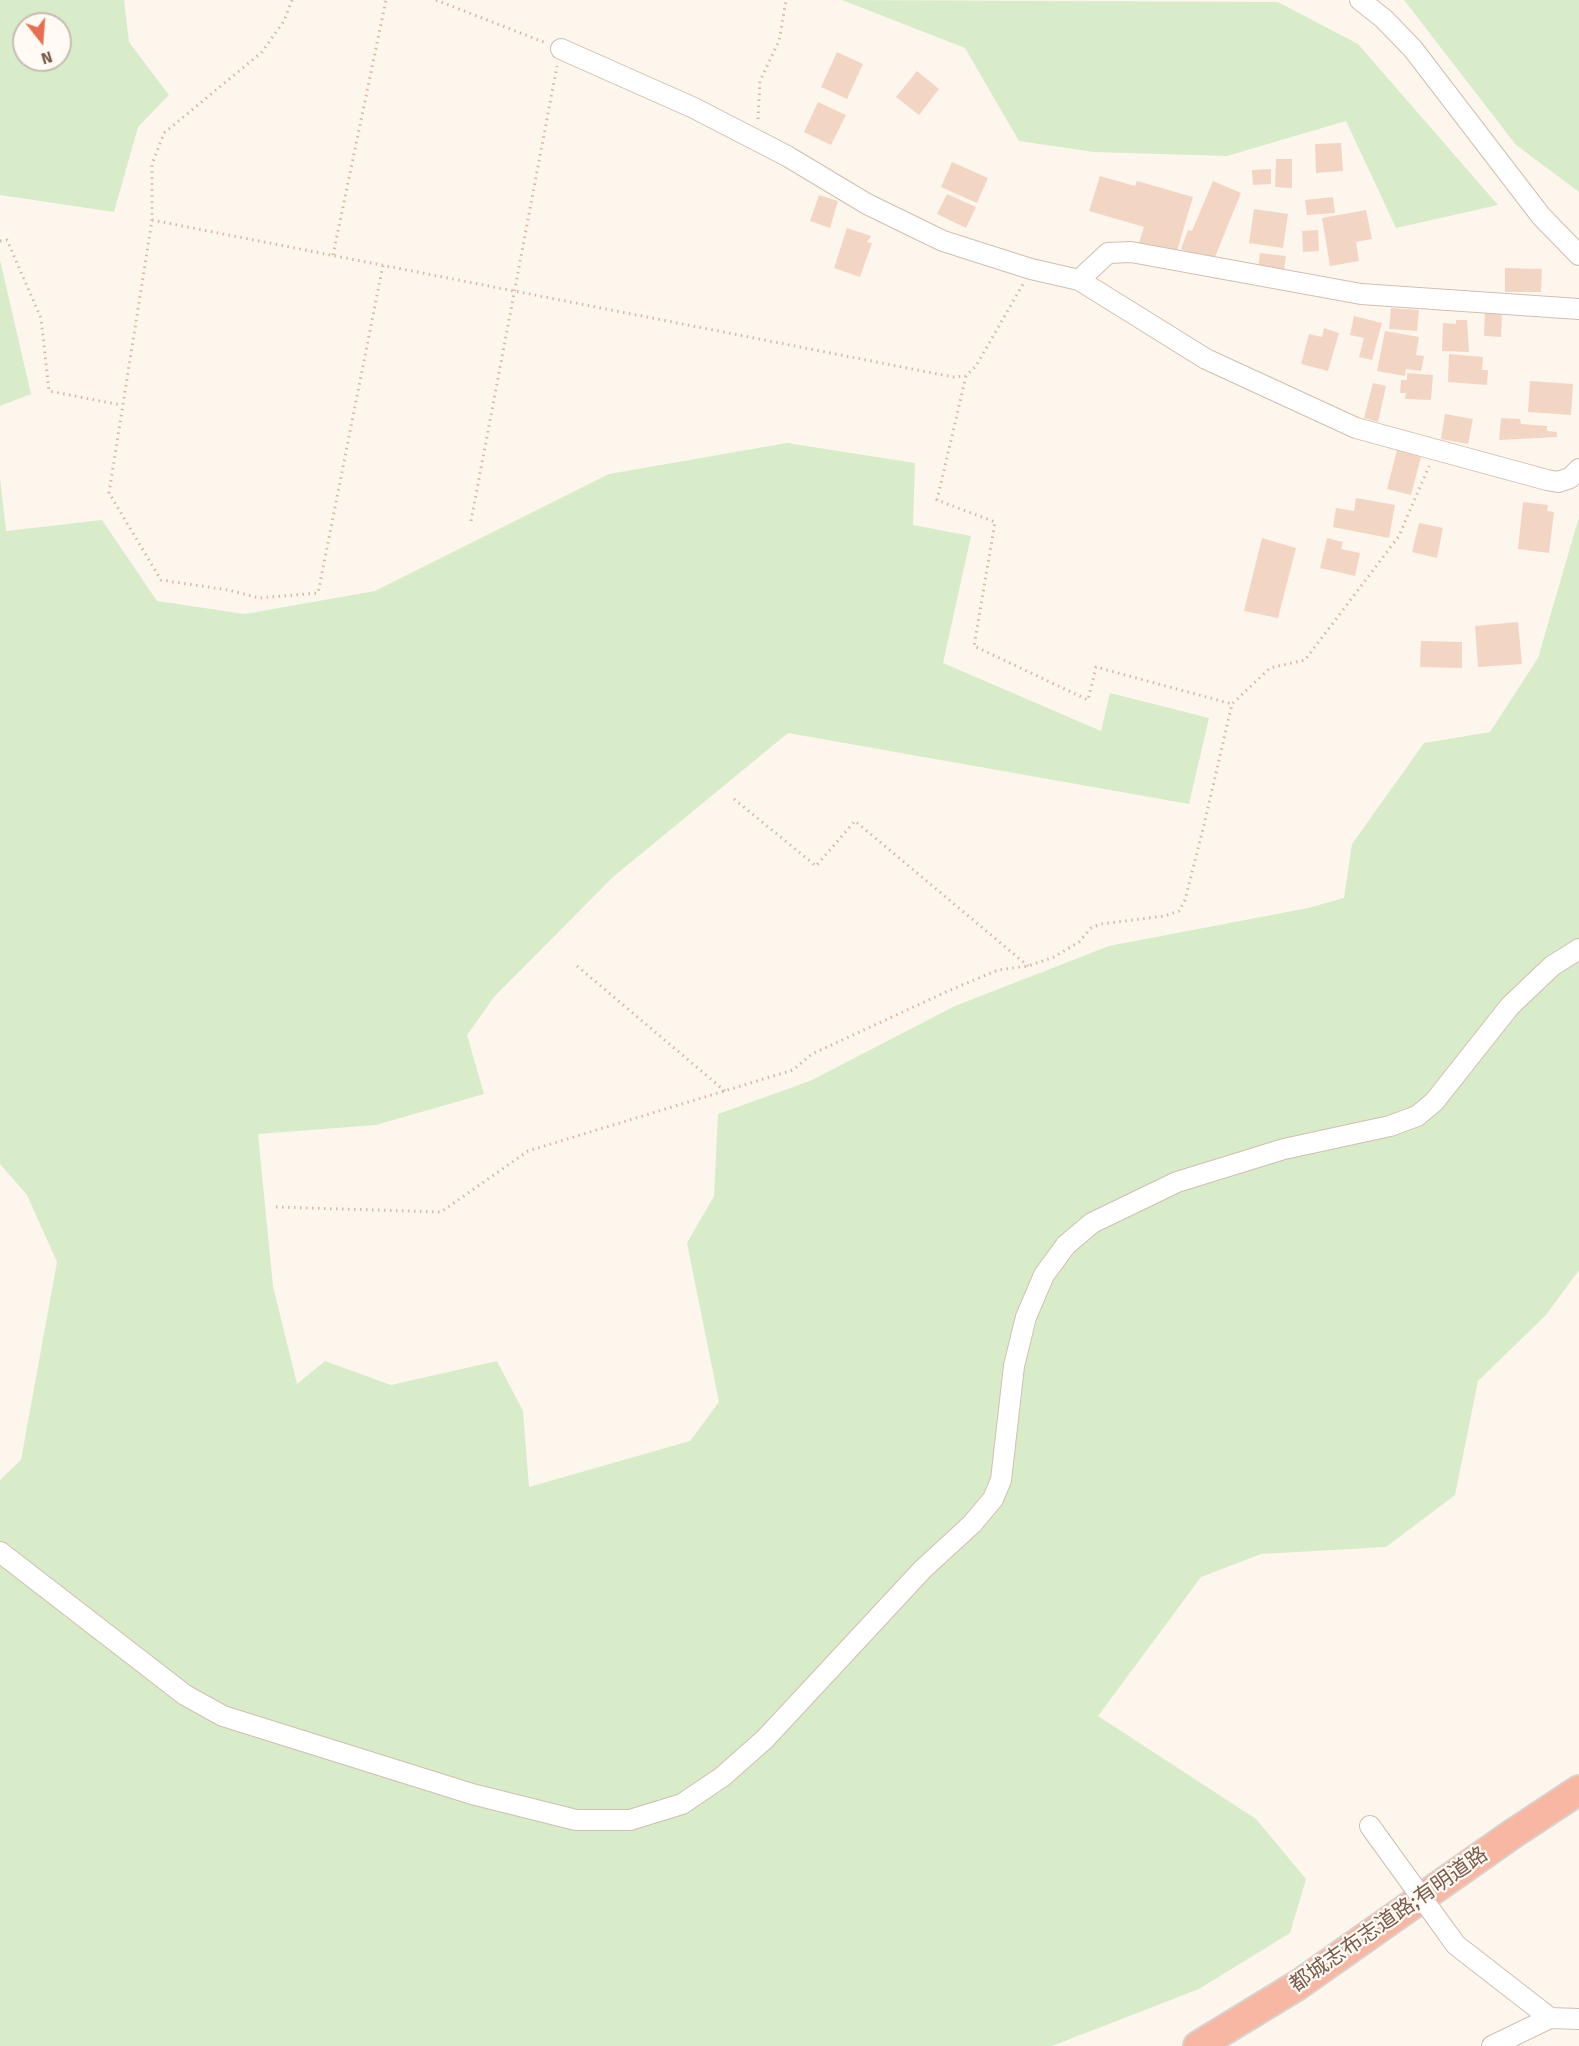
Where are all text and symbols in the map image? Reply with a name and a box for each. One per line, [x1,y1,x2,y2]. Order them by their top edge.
north arrow [12,12,72,72]
text: N [39,47,55,68]
street label: 都城志布志道路;有明道路 [1285,1842,1493,1998]

